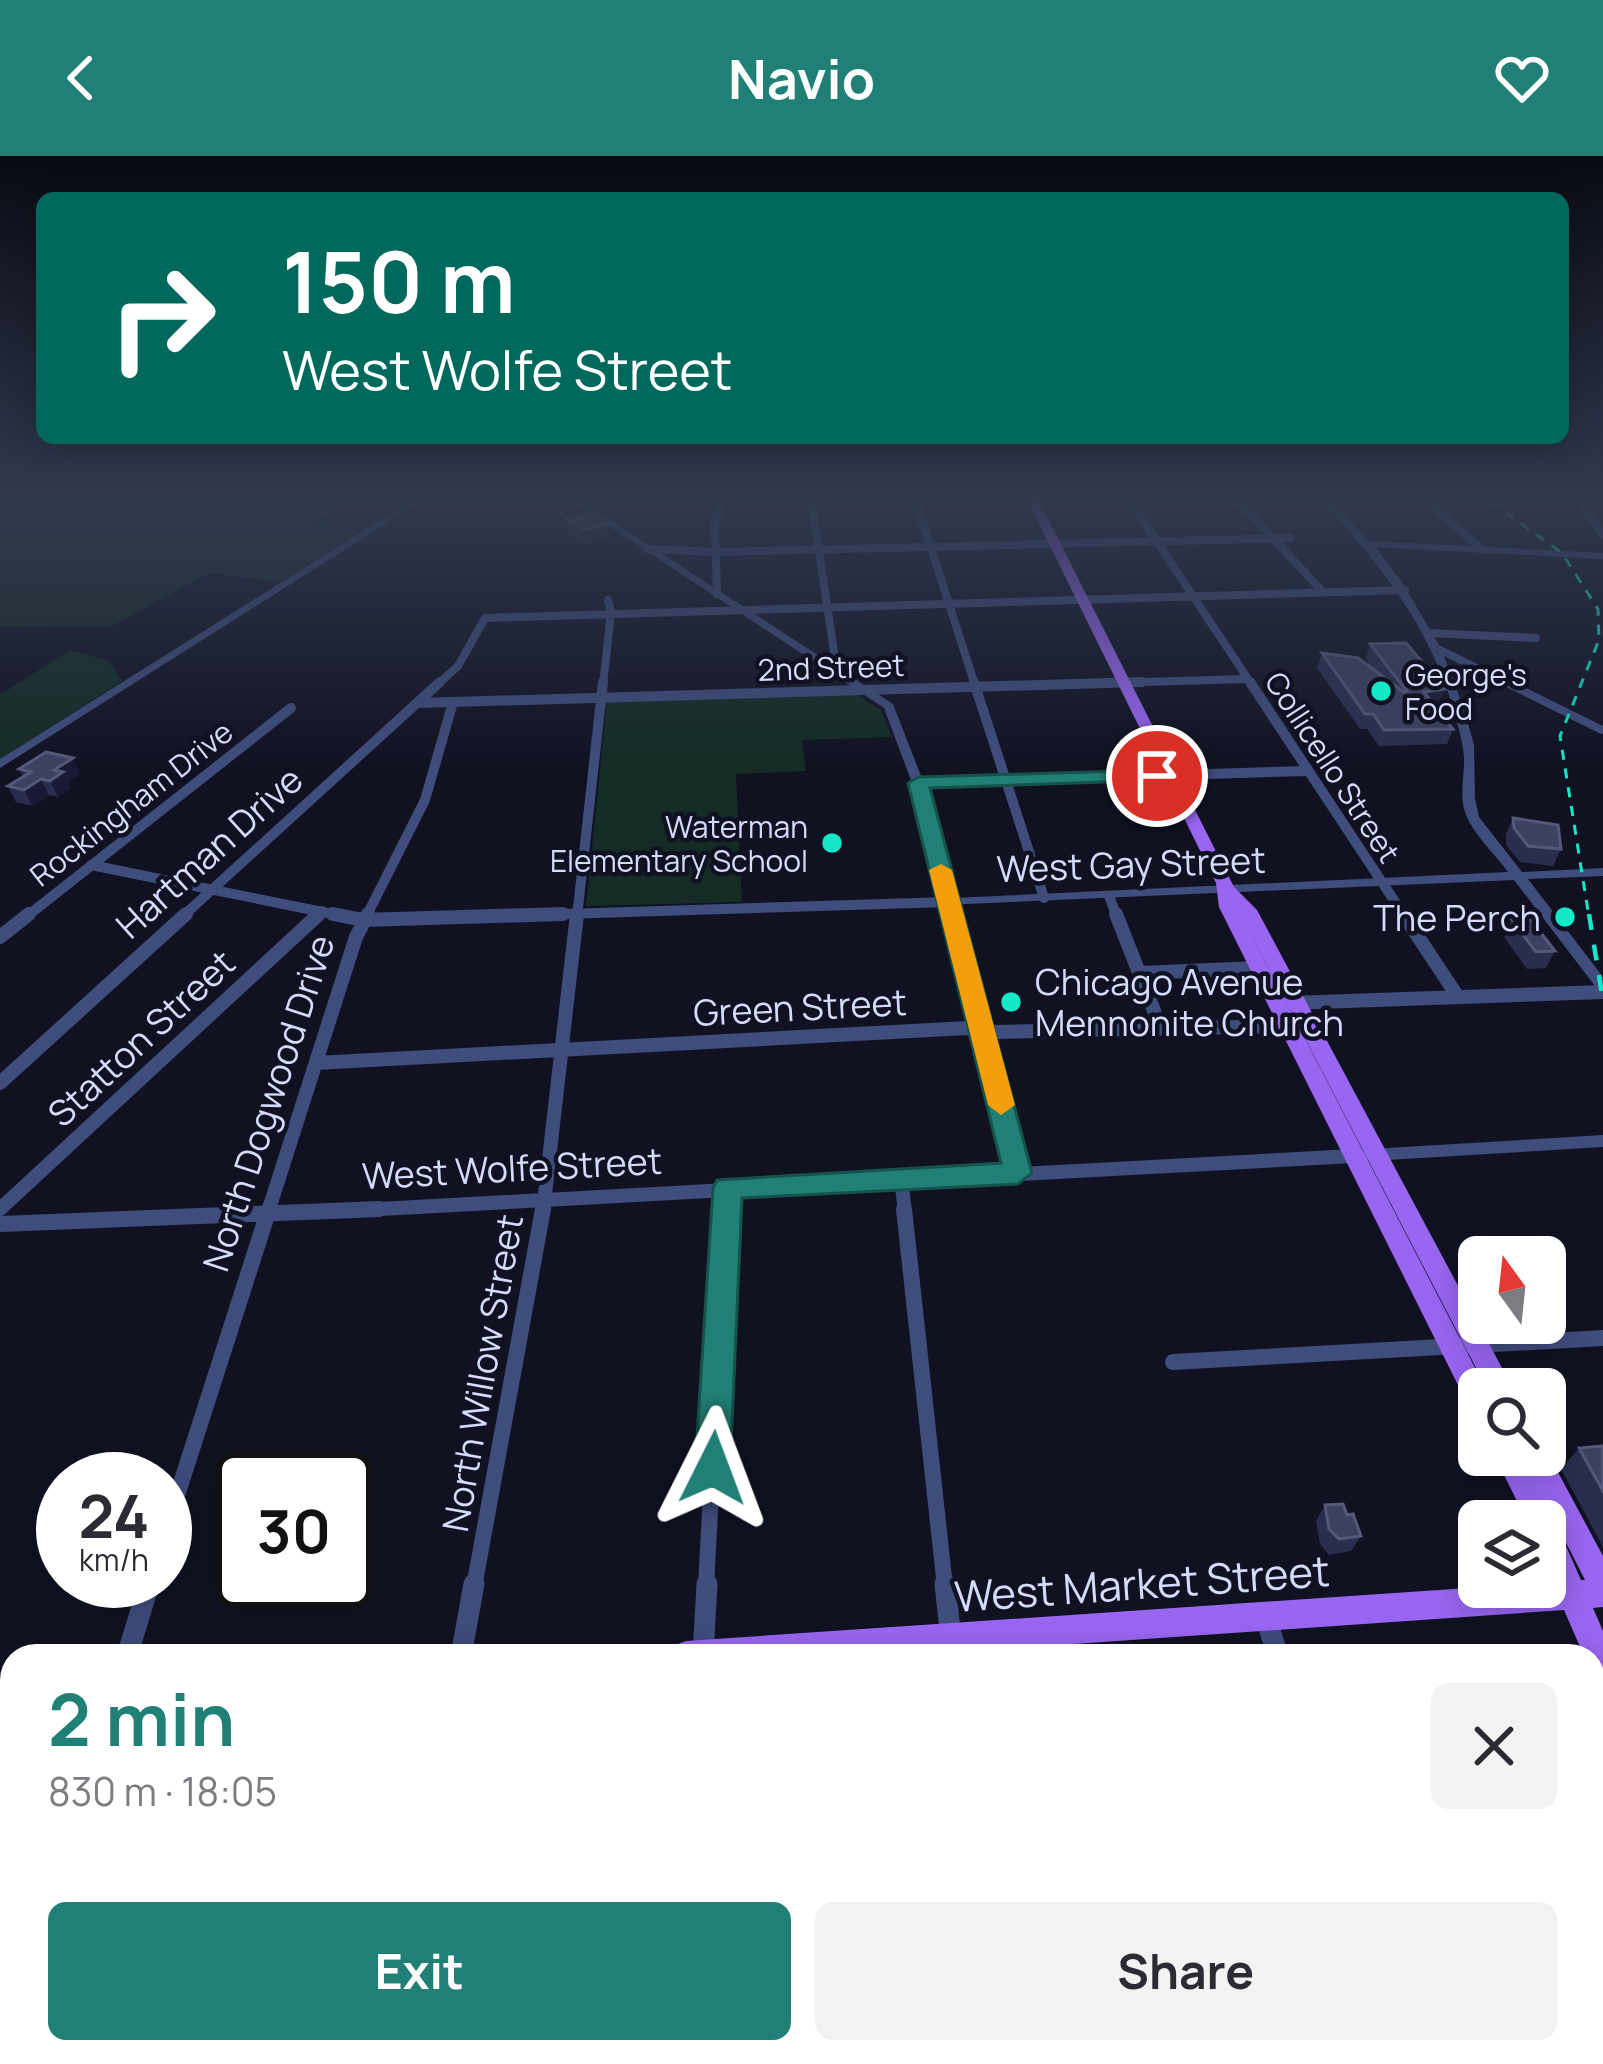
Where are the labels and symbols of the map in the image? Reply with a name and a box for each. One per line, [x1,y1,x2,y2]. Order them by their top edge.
street label: 2nd Street [757,644,905,690]
place label: George's Food [1405,654,1527,729]
street label: Collicello Street [1256,664,1410,870]
marker: George's Food [1368,678,1394,704]
street label: Rockingham Drive [21,711,241,895]
pin [1106,725,1208,827]
street label: Hartman Drive [105,755,313,949]
place label: Waterman Elementary School [550,806,808,881]
marker: Waterman Elementary School [819,830,845,856]
street label: West Gay Street [996,835,1266,893]
place label: The Perch [1373,893,1541,942]
marker: The Perch [1552,904,1578,930]
street label: North Dogwood Drive [190,929,346,1277]
street label: Statton Street [37,939,245,1137]
place label: Chicago Avenue Mennonite Church [1035,957,1344,1047]
street label: Green Street [692,977,908,1037]
marker: Chicago Avenue Mennonite Church [998,989,1024,1015]
street label: West Wolfe Street [361,1136,663,1200]
street label: North Willow Street [430,1211,534,1535]
north arrow [1458,1236,1566,1344]
position arrow [650,1405,776,1531]
speed limit sign: 30 [216,1452,372,1608]
street label: West Market Street [952,1541,1332,1625]

